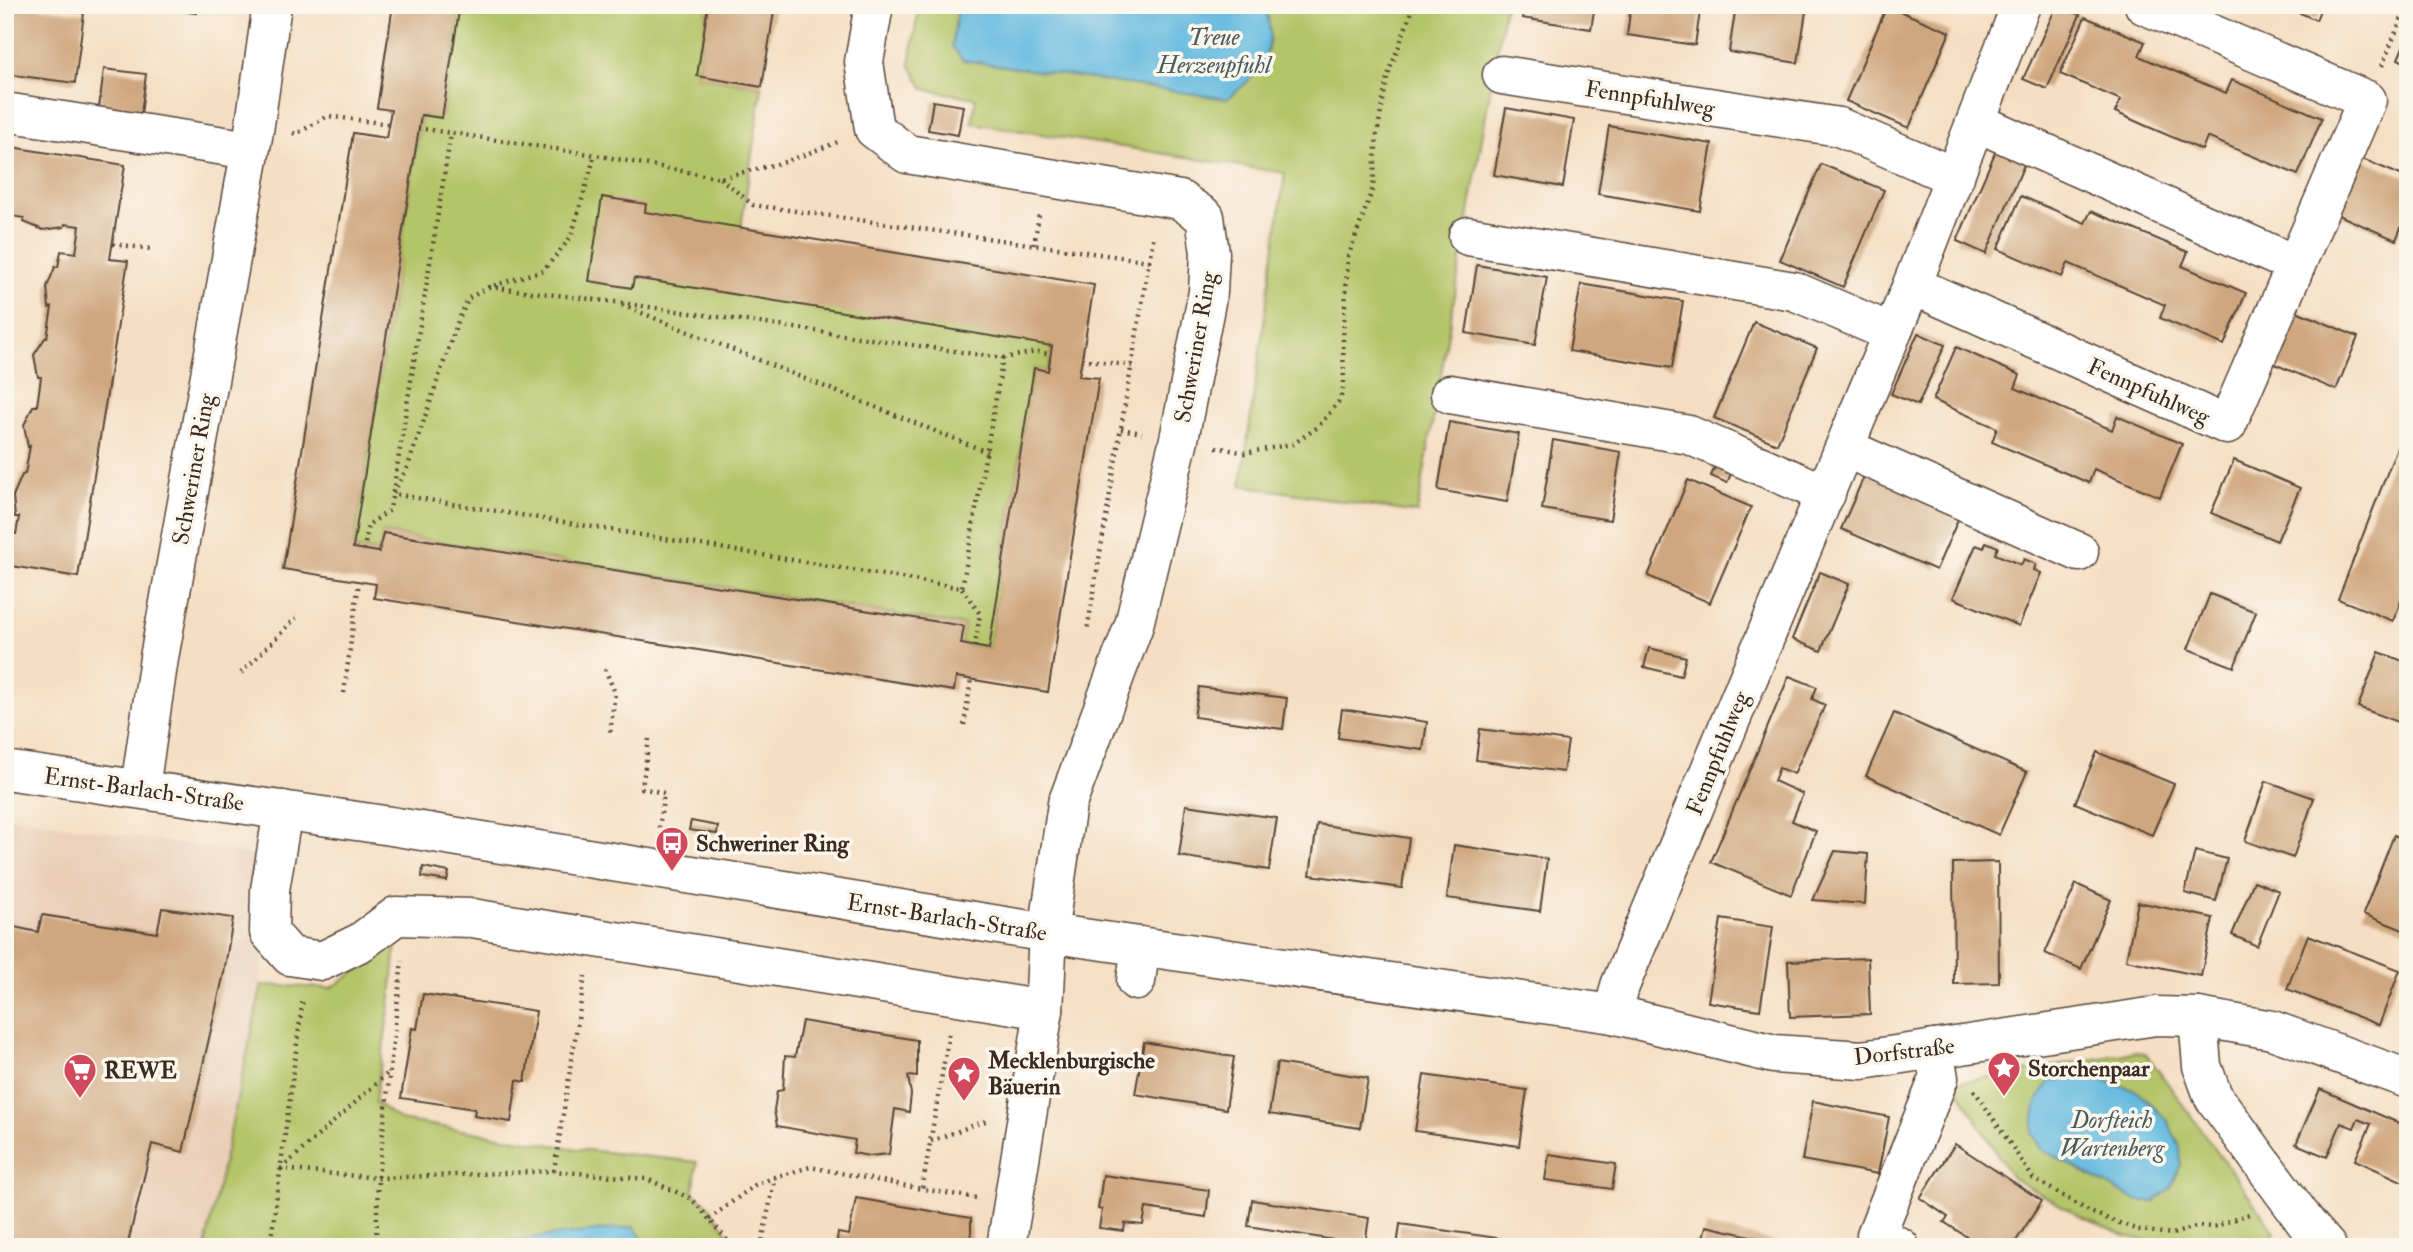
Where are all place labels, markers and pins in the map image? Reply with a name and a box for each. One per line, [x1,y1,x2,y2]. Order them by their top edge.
bus stop icon: Schweriner Ring [653,824,691,873]
place label: Schweriner Ring [696,829,851,859]
place label: Mecklenburgische Bäuerin [987,1046,1155,1101]
place icon: Storchenpaar [1985,1049,2023,1098]
supermarket icon: REWE [61,1051,99,1100]
place icon: Mecklenburgische Bäuerin [945,1054,983,1103]
place label: Storchenpaar [2028,1054,2150,1084]
place label: REWE [104,1056,177,1085]

